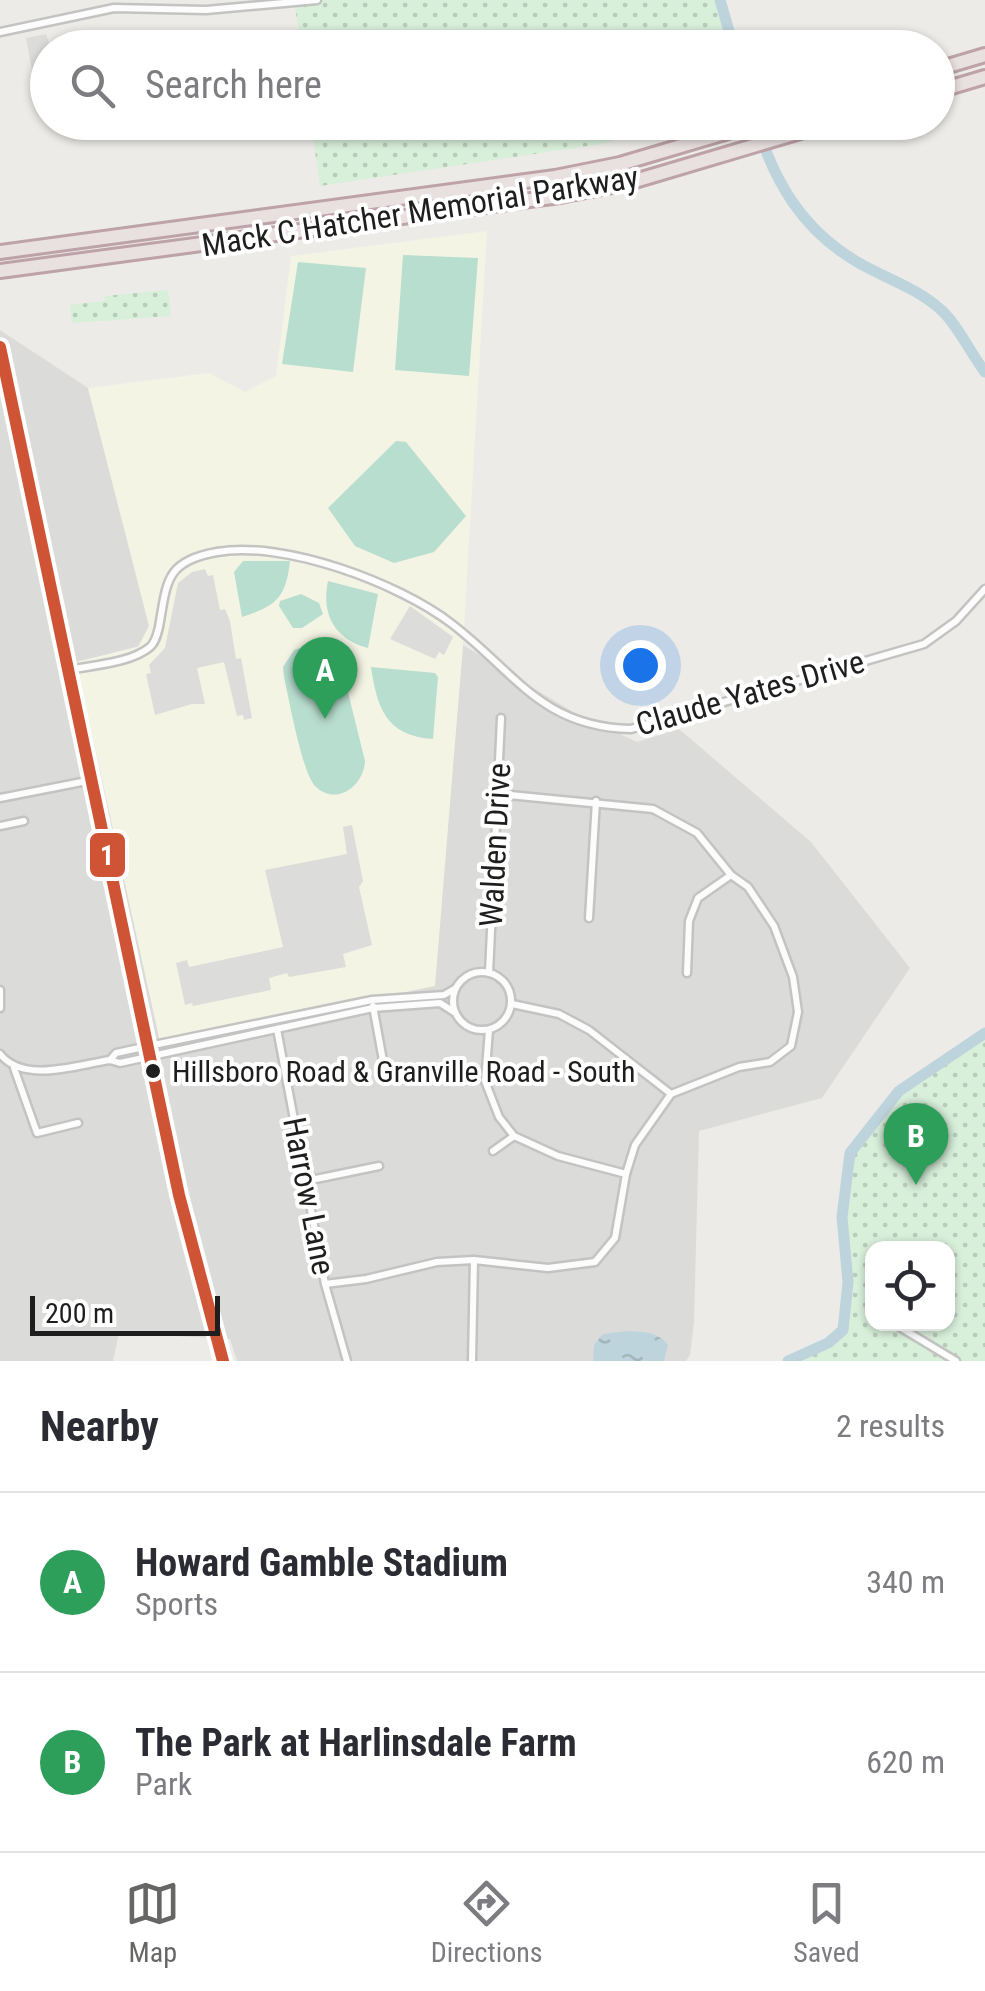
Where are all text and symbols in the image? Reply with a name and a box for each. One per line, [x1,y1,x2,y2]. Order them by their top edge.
search box [30,30,955,140]
icon: search [65,58,120,113]
text: Search here [145,63,322,107]
street label: Mack C Hatcher Memorial Parkway [199,158,641,264]
pin: A [292,636,358,719]
your location [615,640,666,691]
street label: Claude Yates Drive [631,642,869,744]
street label: Walden Drive [472,762,518,928]
line badge: 1 [88,831,127,879]
text: 1 [100,839,114,872]
place label: Hillsboro Road & Granville Road - South [172,1054,635,1089]
marker: Hillsboro Road & Granville Road - South [143,1061,163,1081]
pin: B [884,1102,948,1185]
street label: Harrow Lane [275,1114,343,1278]
map controls [865,1241,955,1331]
button: locate [865,1241,955,1331]
scale bar [30,1291,220,1336]
text: 200 m [45,1297,114,1330]
text: Nearby [40,1402,159,1451]
text: 2 results [836,1407,945,1445]
text: Howard Gamble Stadium [135,1541,508,1585]
text: A [63,1563,82,1601]
text: 340 m [866,1563,945,1601]
text: Sports [135,1585,218,1623]
text: The Park at Harlinsdale Farm [135,1721,577,1765]
text: B [64,1743,81,1781]
text: 620 m [866,1743,945,1781]
text: Park [135,1765,192,1803]
tab: Map [125,1876,180,1969]
tab: Directions [431,1876,543,1969]
tab: Saved [793,1876,860,1969]

